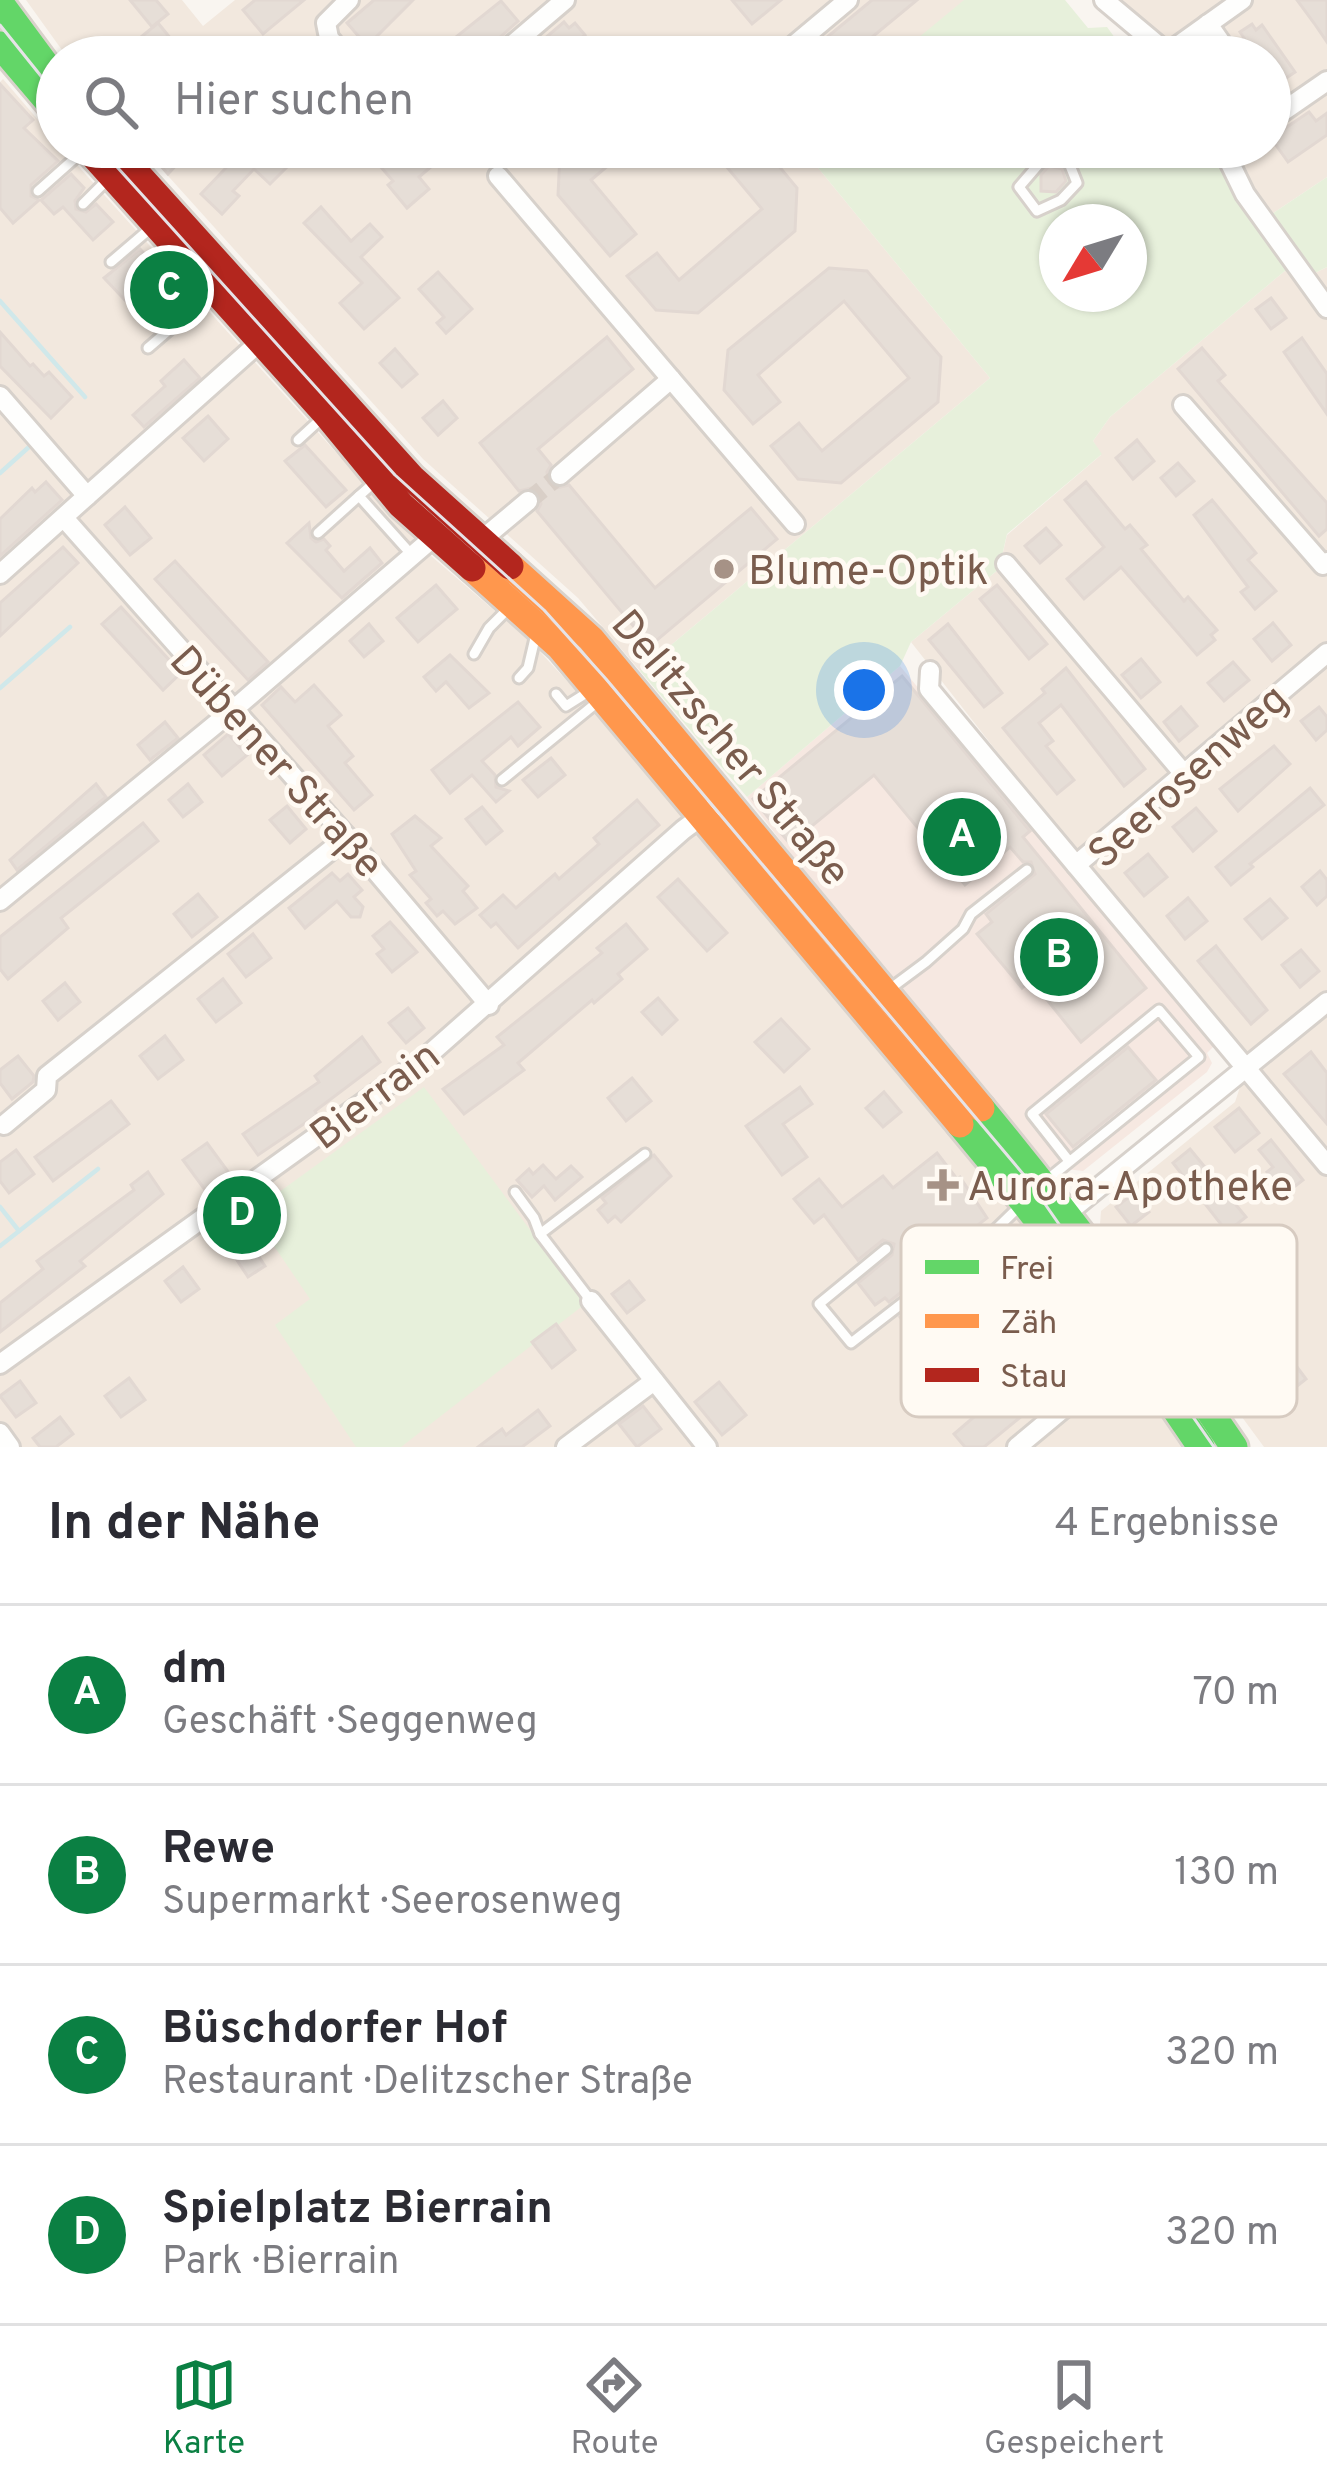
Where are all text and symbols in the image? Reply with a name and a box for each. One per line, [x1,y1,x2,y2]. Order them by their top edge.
search box [36,36,1291,168]
icon: search [78,69,144,135]
text: Hier suchen [174,74,414,131]
north arrow [1039,204,1147,312]
pin: C [130,245,208,335]
place label: Blume-Optik [748,547,989,600]
marker: Blume-Optik [711,556,737,582]
street label: Delitzscher Straße [597,601,860,899]
street label: Dübener Straße [156,637,393,892]
your location [834,660,894,720]
street label: Seerosenweg [1079,675,1301,882]
pin: A [923,792,1001,882]
pin: B [1020,912,1098,1002]
street label: Bierrain [301,1032,452,1164]
place label: Aurora-Apotheke [967,1163,1293,1216]
pin: D [203,1170,281,1260]
marker: Aurora-Apotheke [930,1172,956,1198]
legend [901,1225,1297,1417]
text: Frei [1000,1250,1054,1292]
text: Zäh [1000,1304,1057,1346]
text: Stau [1000,1358,1068,1400]
text: In der Nähe [48,1493,320,1558]
text: 4 Ergebnisse [1055,1501,1279,1550]
text: dm [162,1642,227,1699]
text: A [73,1670,101,1719]
text: 70 m [1193,1670,1279,1719]
text: Geschäft · Seggenweg [162,1699,538,1748]
text: Rewe [162,1822,275,1879]
text: B [74,1850,100,1899]
text: 130 m [1174,1850,1279,1899]
text: Supermarkt · Seerosenweg [162,1879,622,1928]
text: Büschdorfer Hof [162,2002,507,2059]
text: C [75,2030,99,2079]
text: 320 m [1165,2030,1279,2079]
text: Restaurant · Delitzscher Straße [162,2059,693,2108]
text: Spielplatz Bierrain [162,2182,553,2239]
text: D [73,2210,101,2259]
text: 320 m [1165,2210,1279,2259]
text: Park · Bierrain [162,2239,399,2288]
tab: Karte [163,2352,245,2466]
tab: Route [570,2352,658,2466]
tab: Gespeichert [984,2352,1164,2466]

